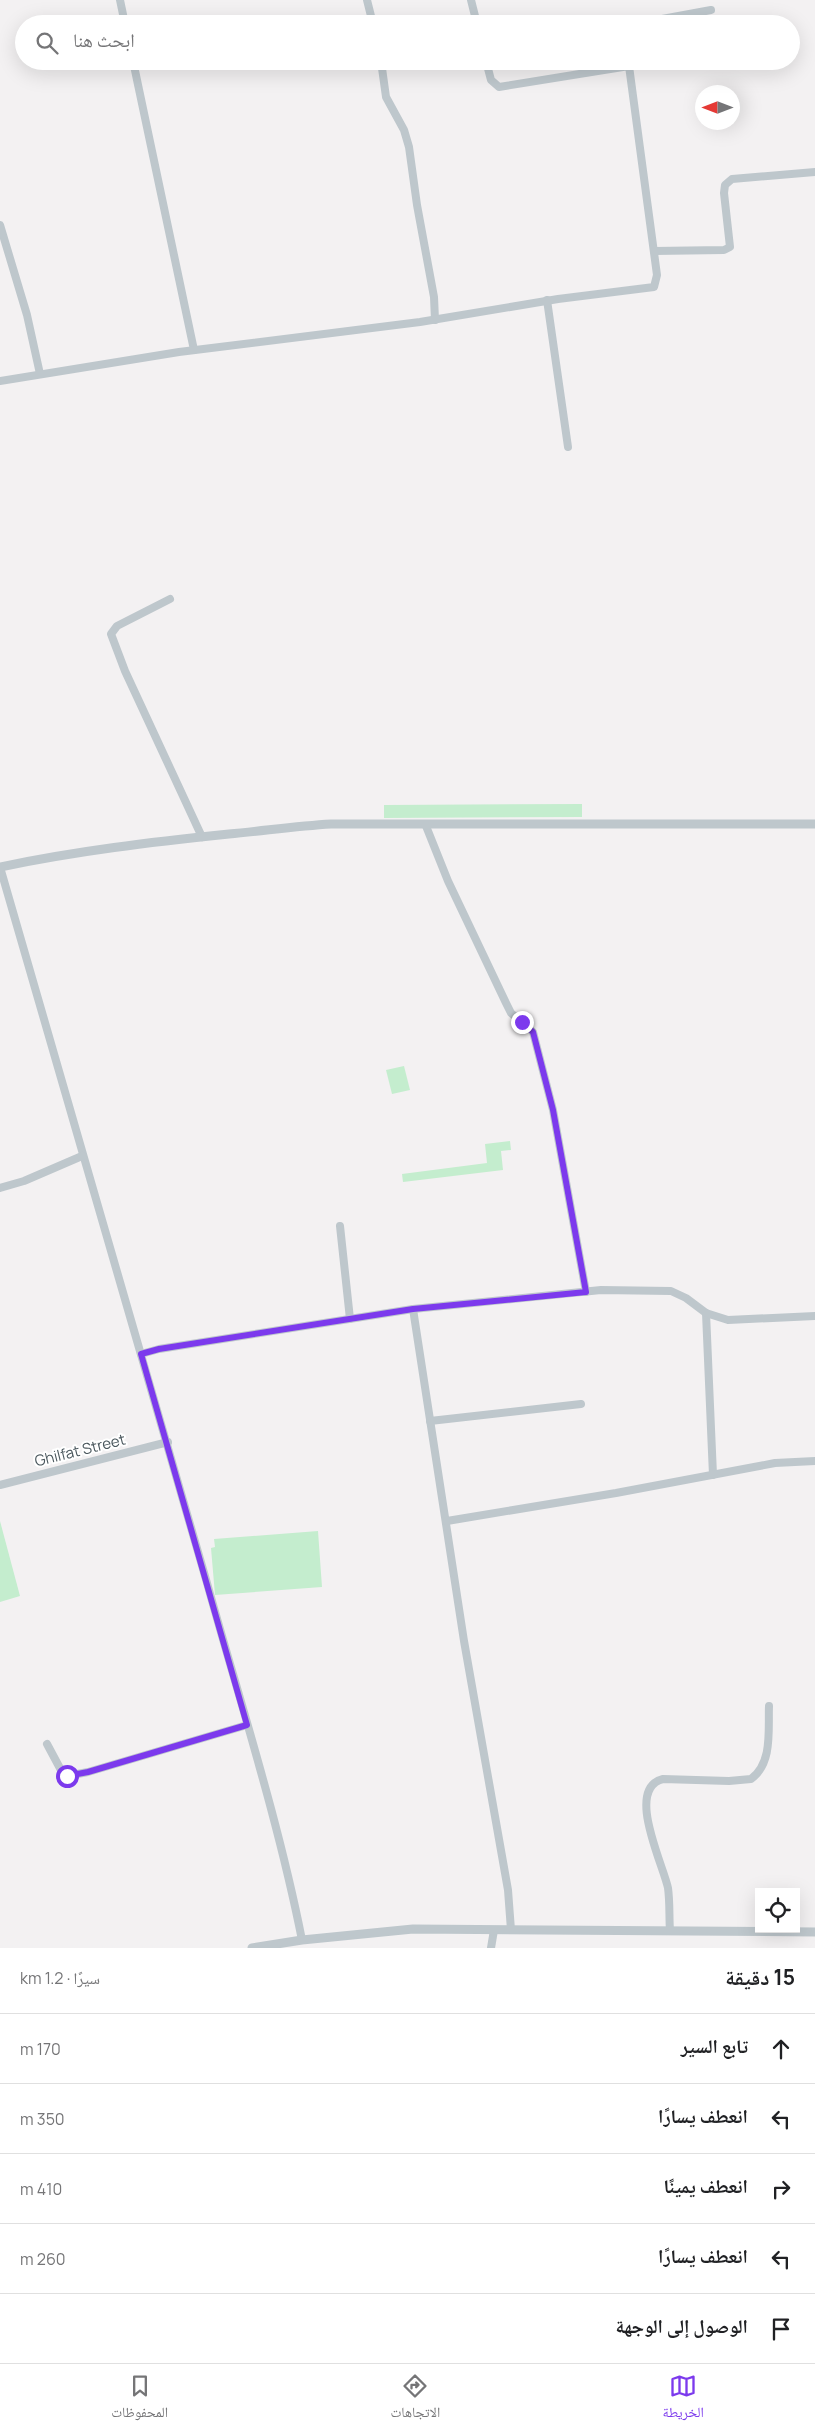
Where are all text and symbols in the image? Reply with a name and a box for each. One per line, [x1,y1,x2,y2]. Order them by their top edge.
search box [15,15,800,70]
text: ابحث هنا [73,27,135,53]
icon: search [33,29,61,57]
north arrow [695,85,740,130]
route end [511,1011,534,1034]
street label: Ghilfat Street [32,1429,128,1471]
route start [56,1765,79,1788]
map controls [755,1888,800,1933]
button: locate [755,1888,800,1933]
text: 15 دقيقة [725,1963,795,1991]
text: سيرًا · 1.2 km [20,1967,100,1989]
text: تابع السير [681,2033,748,2059]
icon: ahead [767,2035,795,2063]
text: 170 m [20,2038,61,2060]
text: انعطف يسارًا [658,2103,748,2129]
icon: left [767,2105,795,2133]
text: 350 m [20,2108,65,2130]
text: انعطف يمينًا [664,2173,748,2199]
icon: right [767,2175,795,2203]
text: 410 m [20,2178,62,2200]
text: انعطف يسارًا [658,2243,748,2269]
icon: left [767,2245,795,2273]
text: 260 m [20,2248,66,2270]
text: الوصول إلى الوجهة [615,2313,748,2339]
icon: arrive [767,2315,795,2343]
tab: المحفوظات [111,2372,168,2426]
tab: الاتجاهات [391,2372,440,2426]
tab: الخريطة [663,2372,704,2426]

